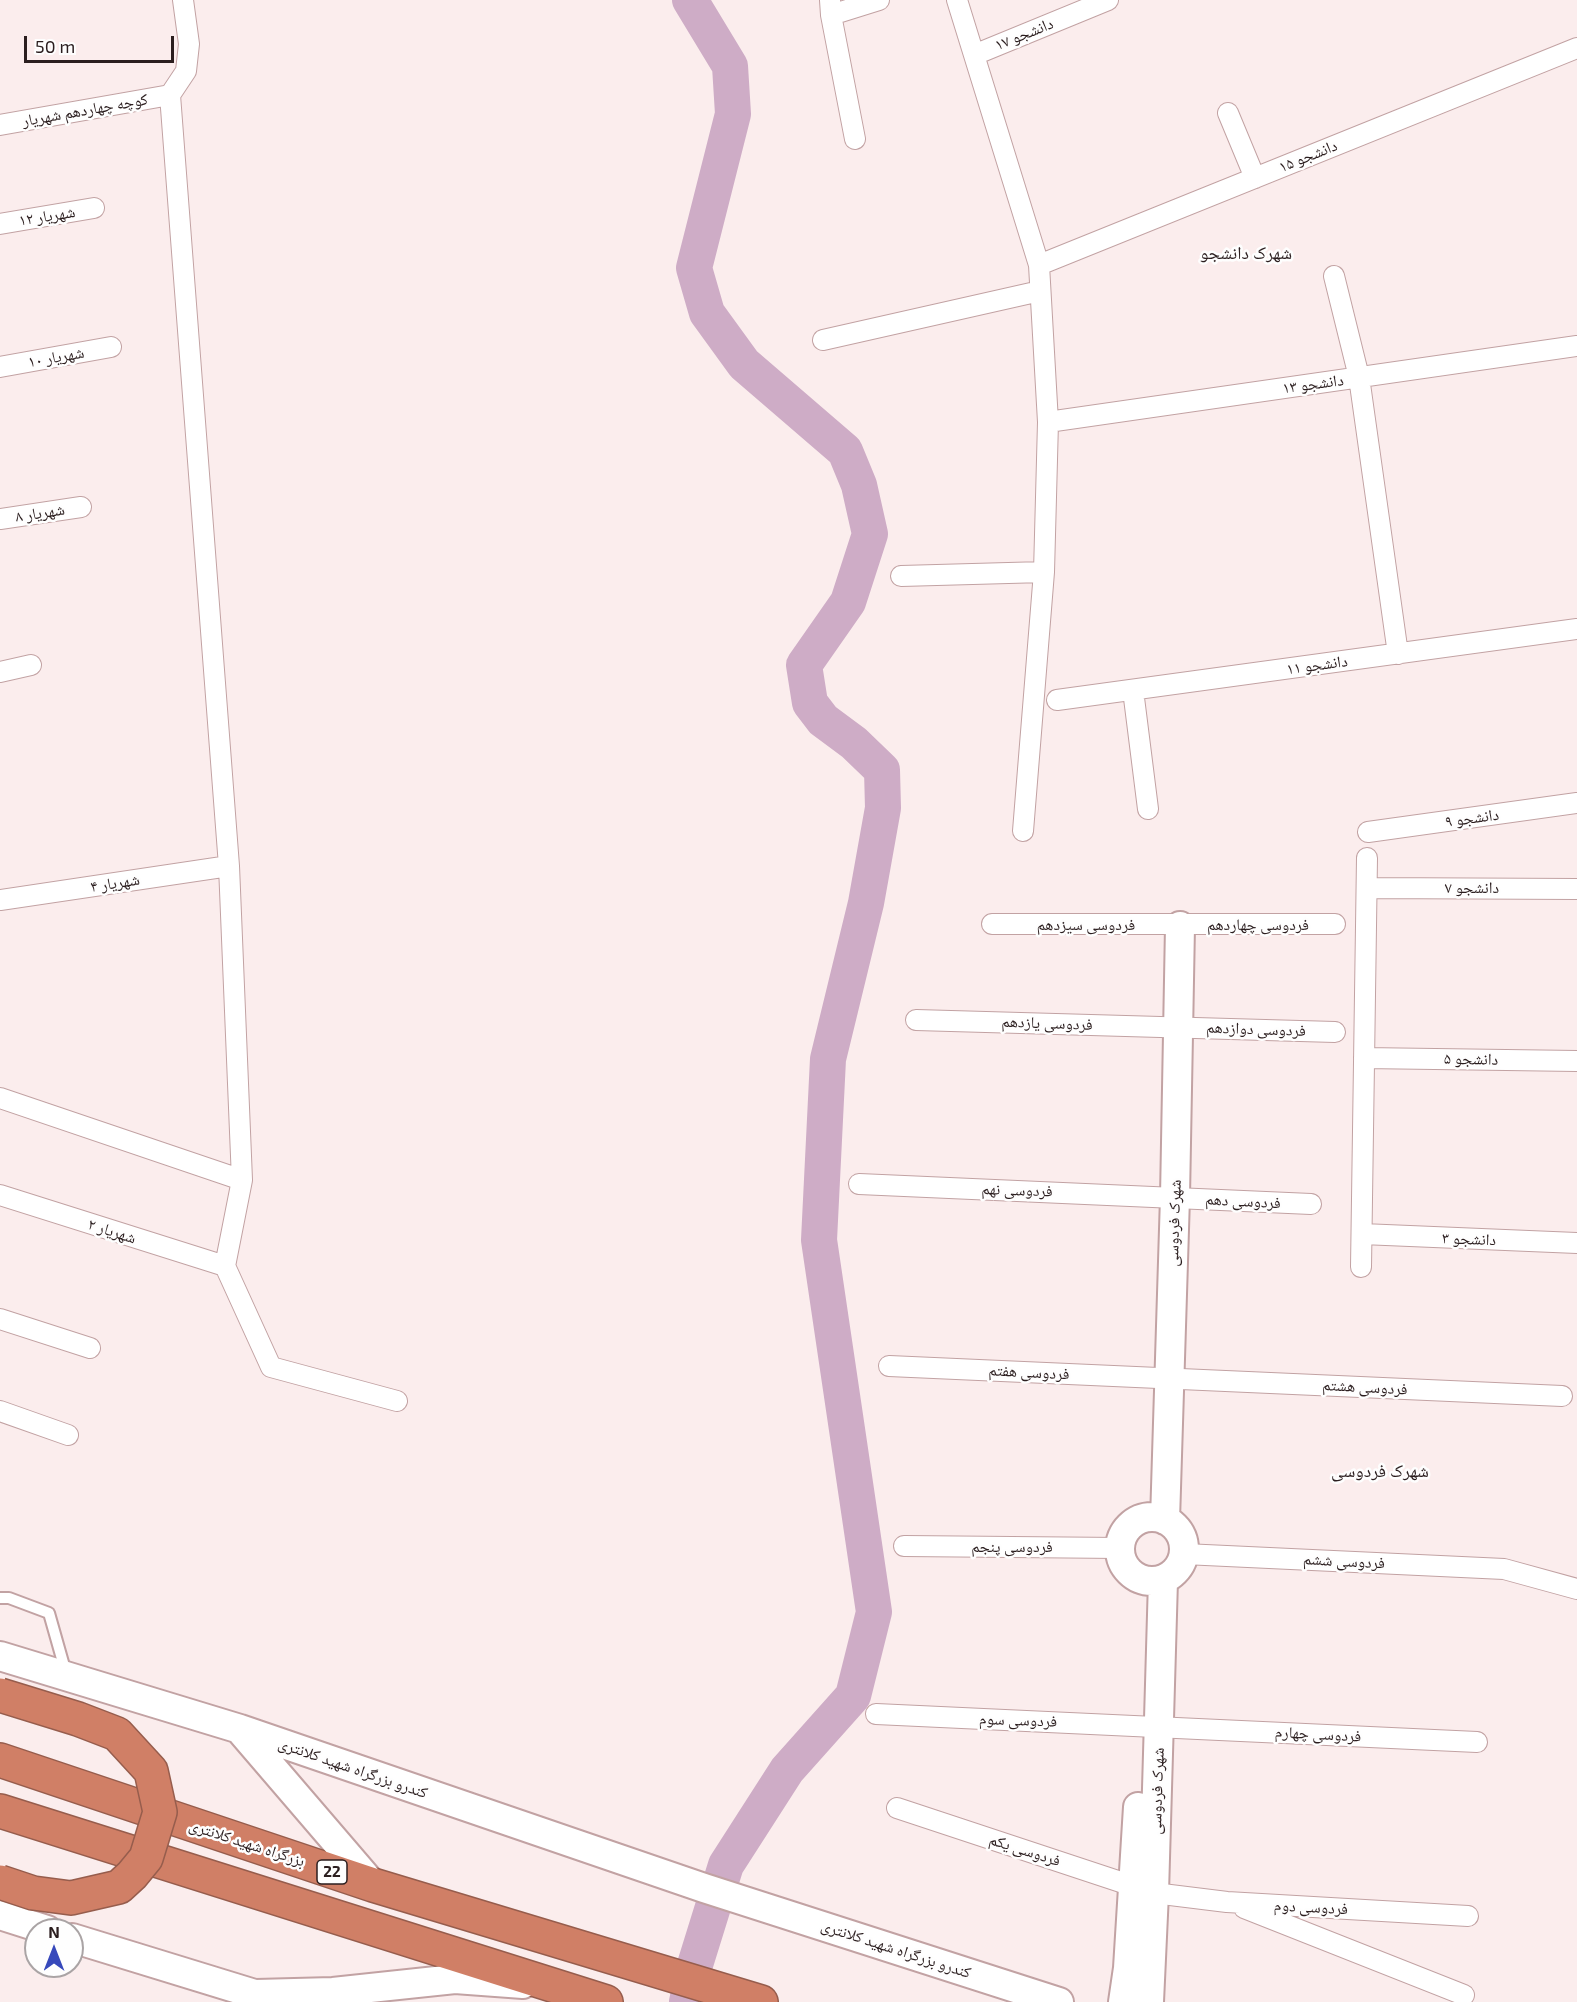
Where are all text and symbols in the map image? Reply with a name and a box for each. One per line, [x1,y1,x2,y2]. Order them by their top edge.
street label: دانشجو ۱۷ [992,14,1056,54]
scale bar [27,24,177,62]
text: 50 m [35,35,75,57]
street label: کوچه چهاردهم شهریار [21,90,149,130]
street label: دانشجو ۱۵ [1276,136,1340,176]
street label: شهریار ۱۲ [17,202,77,230]
district label: شهرک دانشجو [1200,242,1292,264]
street label: شهریار ۱۰ [26,343,86,371]
street label: دانشجو ۱۳ [1281,370,1345,398]
street label: شهریار ۸ [14,500,66,526]
street label: دانشجو ۱۱ [1285,651,1349,679]
street label: دانشجو ۹ [1444,805,1500,831]
street label: شهریار ۴ [89,870,141,896]
street label: دانشجو ۷ [1445,878,1499,898]
street label: فردوسی سیزدهم [1037,915,1135,935]
street label: فردوسی چهاردهم [1207,915,1309,935]
street label: فردوسی یازدهم [1001,1012,1093,1034]
street label: فردوسی دوازدهم [1206,1018,1306,1040]
street label: دانشجو ۵ [1444,1049,1498,1069]
street label: فردوسی نهم [981,1179,1053,1201]
street label: شهرک فردوسی [1163,1179,1185,1267]
street label: فردوسی دهم [1205,1189,1281,1213]
street label: ۲ شهریار [85,1214,139,1248]
street label: دانشجو ۳ [1442,1228,1496,1250]
street label: فردوسی هفتم [988,1360,1070,1384]
street label: فردوسی هشتم [1322,1375,1408,1399]
district label: شهرک فردوسی [1331,1460,1429,1482]
street label: فردوسی پنجم [971,1537,1053,1557]
street label: فردوسی ششم [1303,1549,1385,1573]
street label: فردوسی سوم [979,1709,1057,1731]
street label: فردوسی چهارم [1274,1722,1362,1746]
street label: کندرو بزرگراه شهید کلانتری [276,1733,430,1803]
street label: شهرک فردوسی [1146,1747,1168,1835]
street label: بزرگراه شهید کلانتری [187,1815,307,1871]
street label: فردوسی یکم [987,1829,1063,1871]
road number: 22 [317,1860,347,1884]
street label: فردوسی دوم [1273,1895,1349,1919]
street label: کندرو بزرگراه شهید کلانتری [819,1916,973,1982]
north arrow [24,1918,84,1978]
text: N [48,1922,60,1941]

